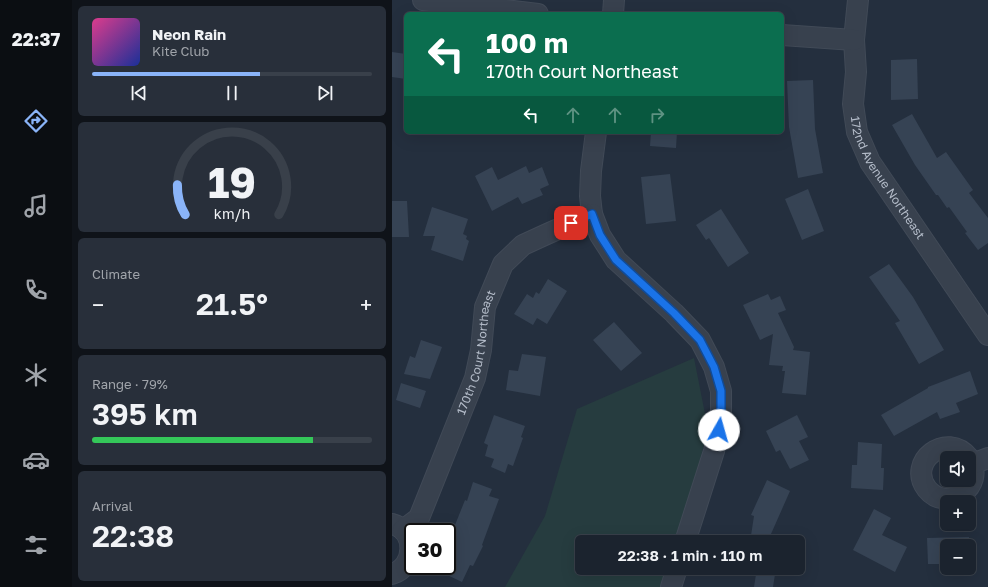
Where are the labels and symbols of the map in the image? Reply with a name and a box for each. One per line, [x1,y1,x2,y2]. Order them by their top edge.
street label: 172nd Avenue Northeast [848,115,929,242]
pin [554,206,588,240]
street label: 170th Court Northeast [453,287,498,417]
position arrow [698,409,740,451]
speed limit sign: 30 [404,523,456,575]

